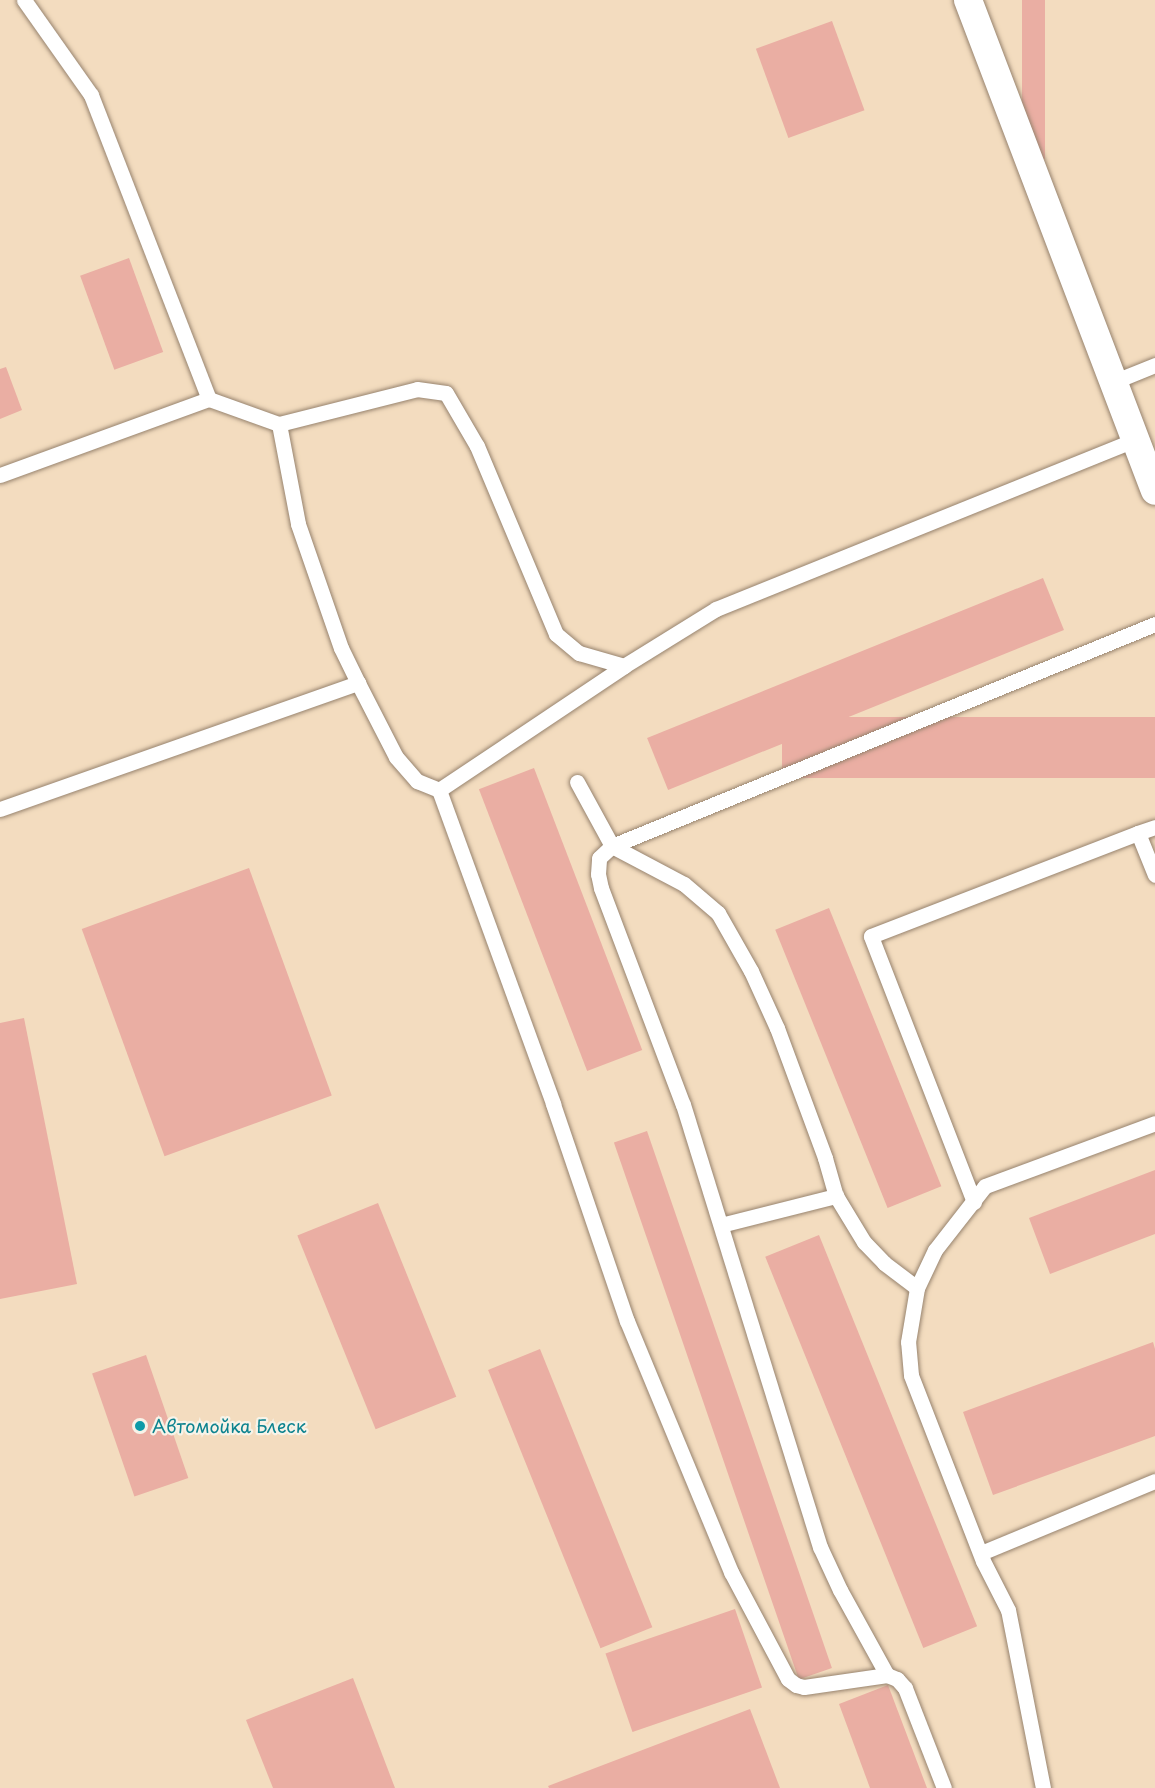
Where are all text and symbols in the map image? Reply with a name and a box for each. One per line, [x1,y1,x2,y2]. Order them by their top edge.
place label: Автомойка Блеск [152,1415,309,1437]
marker: Автомойка Блеск [133,1419,147,1433]

